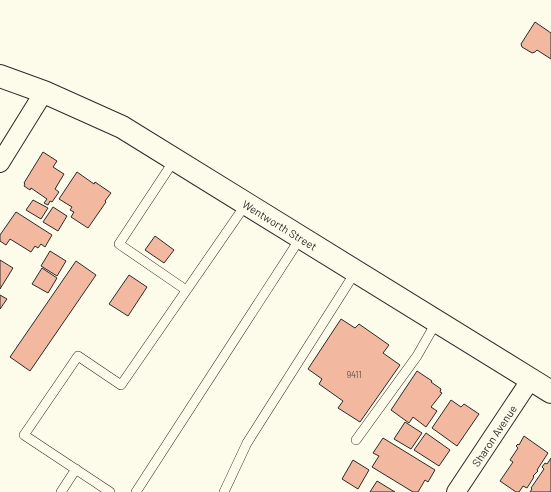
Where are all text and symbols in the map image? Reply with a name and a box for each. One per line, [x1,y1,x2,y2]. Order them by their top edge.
street label: Wentworth Street [240,197,320,252]
house number: 9411 [346,369,362,380]
street label: Sharon Avenue [469,402,519,469]

